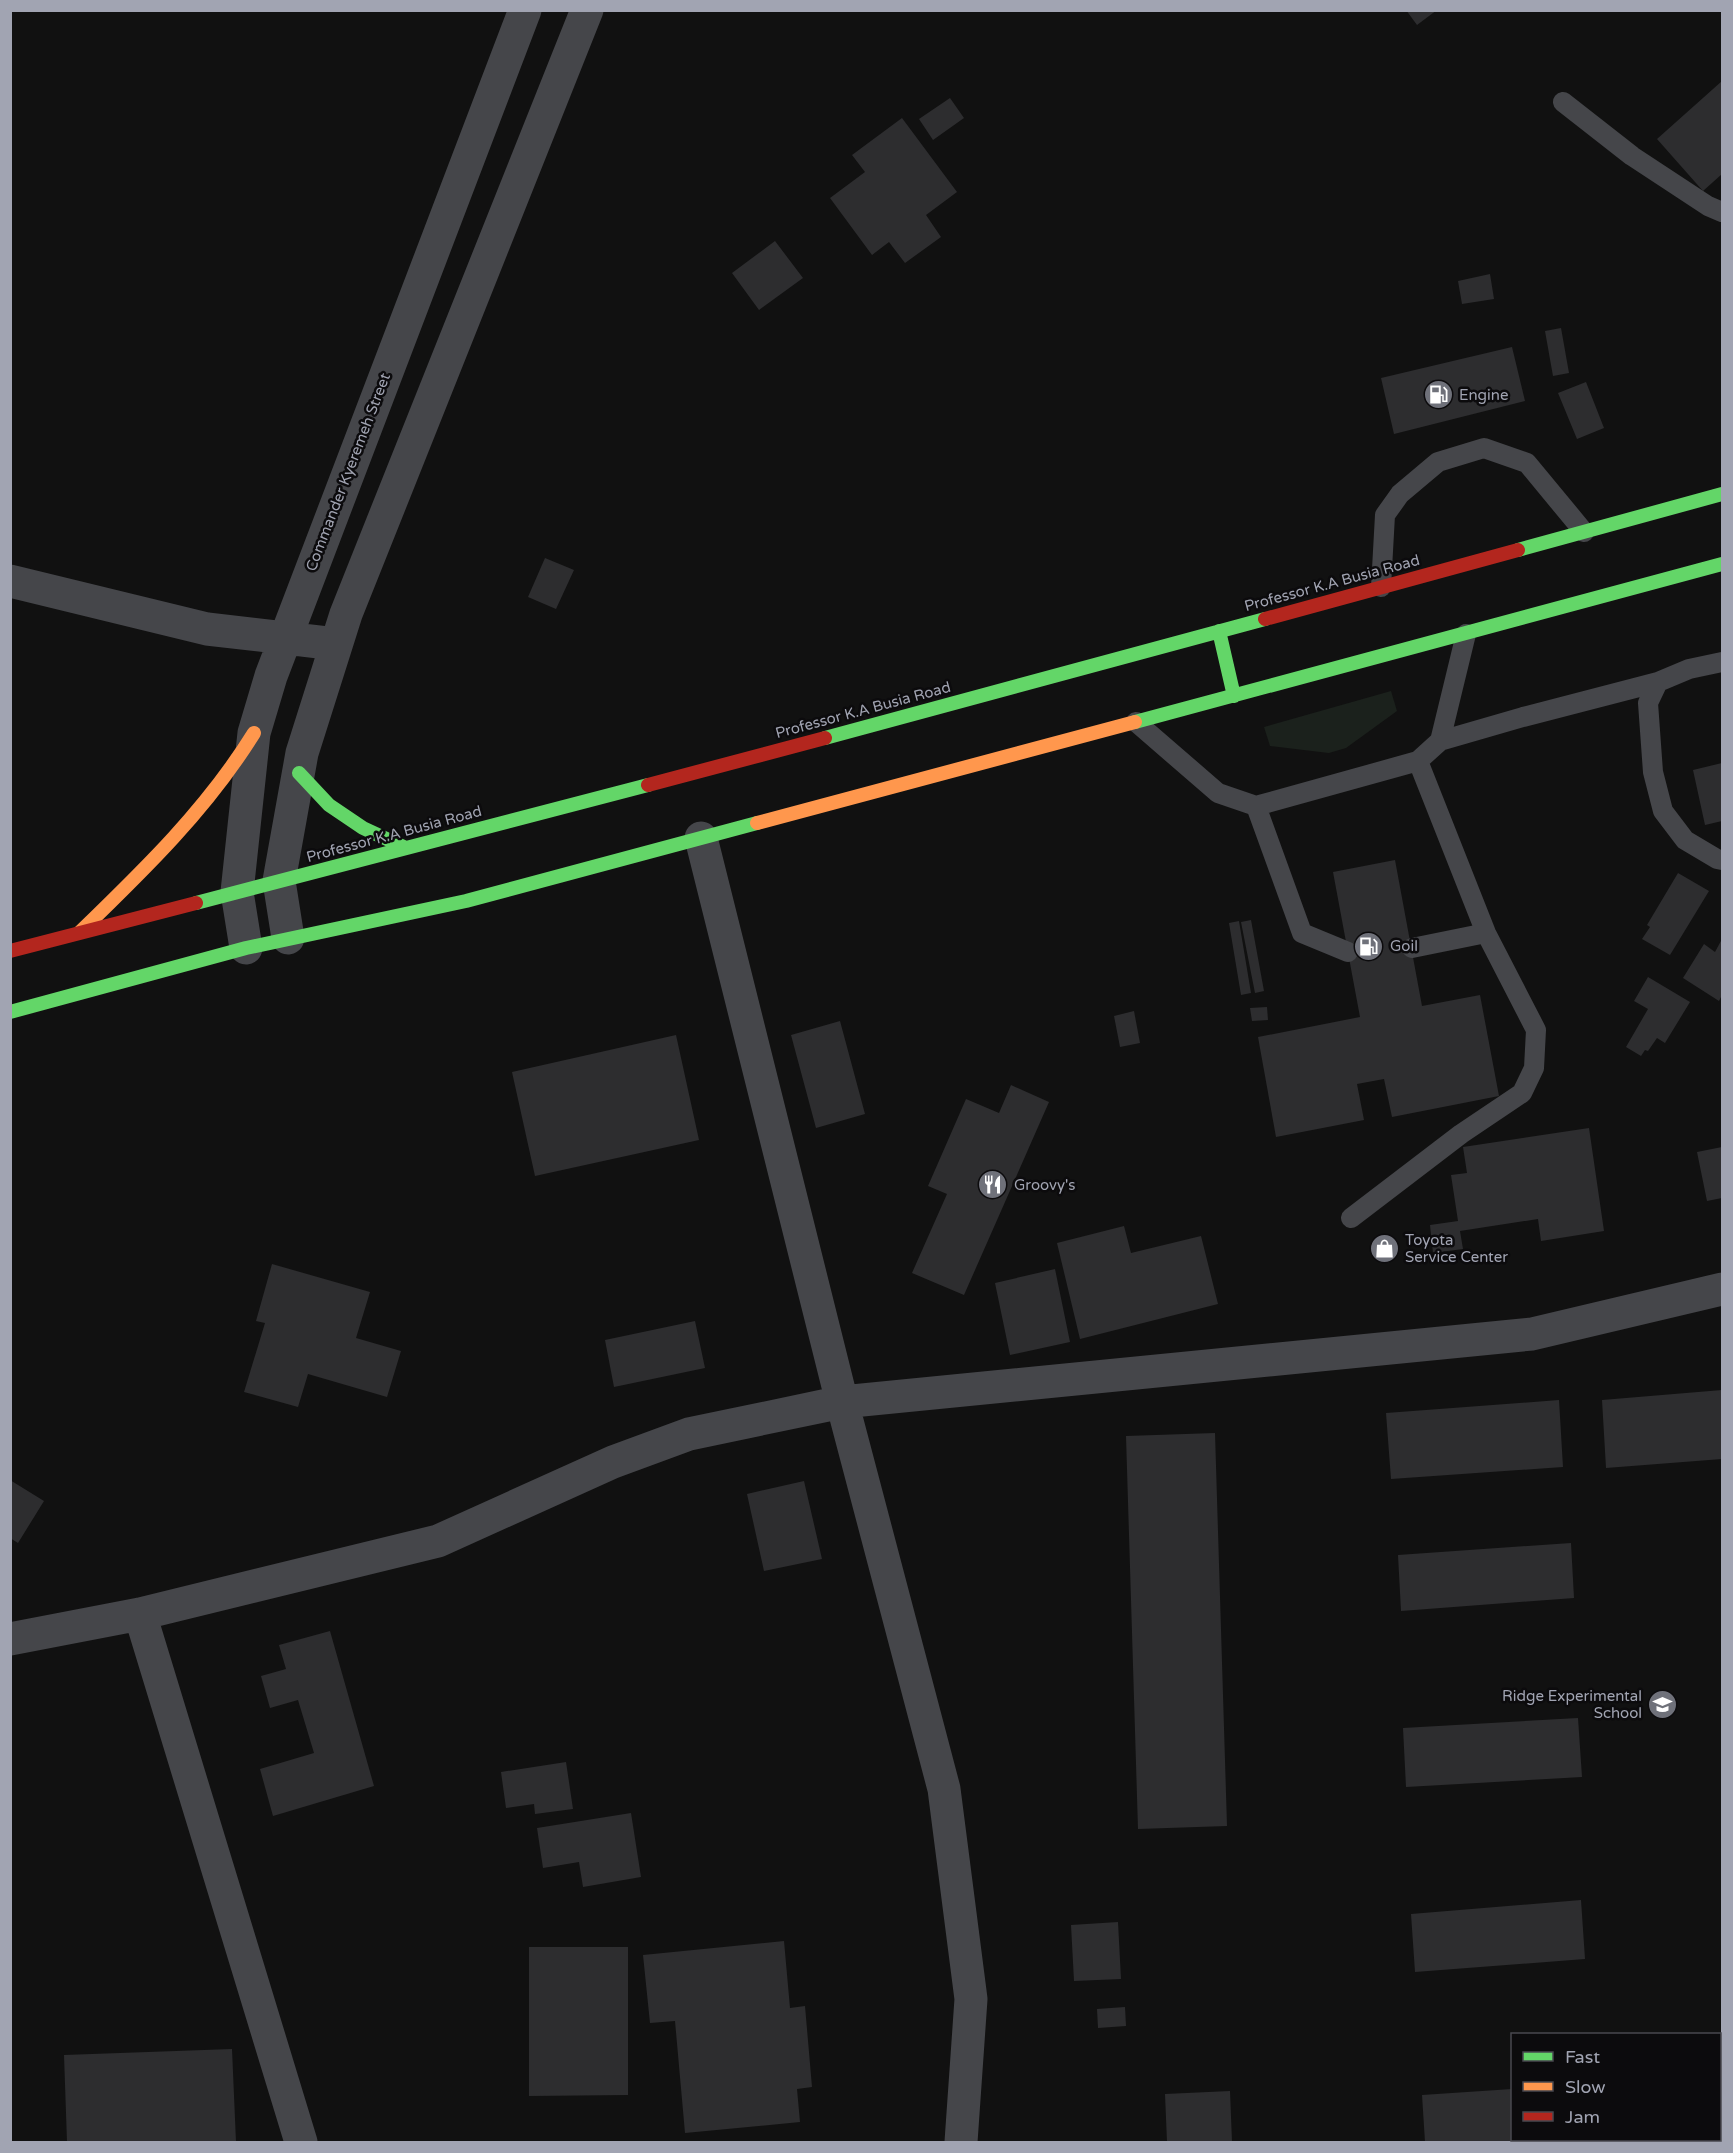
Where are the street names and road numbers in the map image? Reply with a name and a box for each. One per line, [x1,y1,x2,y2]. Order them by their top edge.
street label: Commander Kyeremeh Street [302,370,394,574]
street label: Professor K.A Busia Road [1242,551,1422,615]
street label: Professor K.A Busia Road [773,678,953,742]
street label: Professor K.A Busia Road [304,802,484,866]

